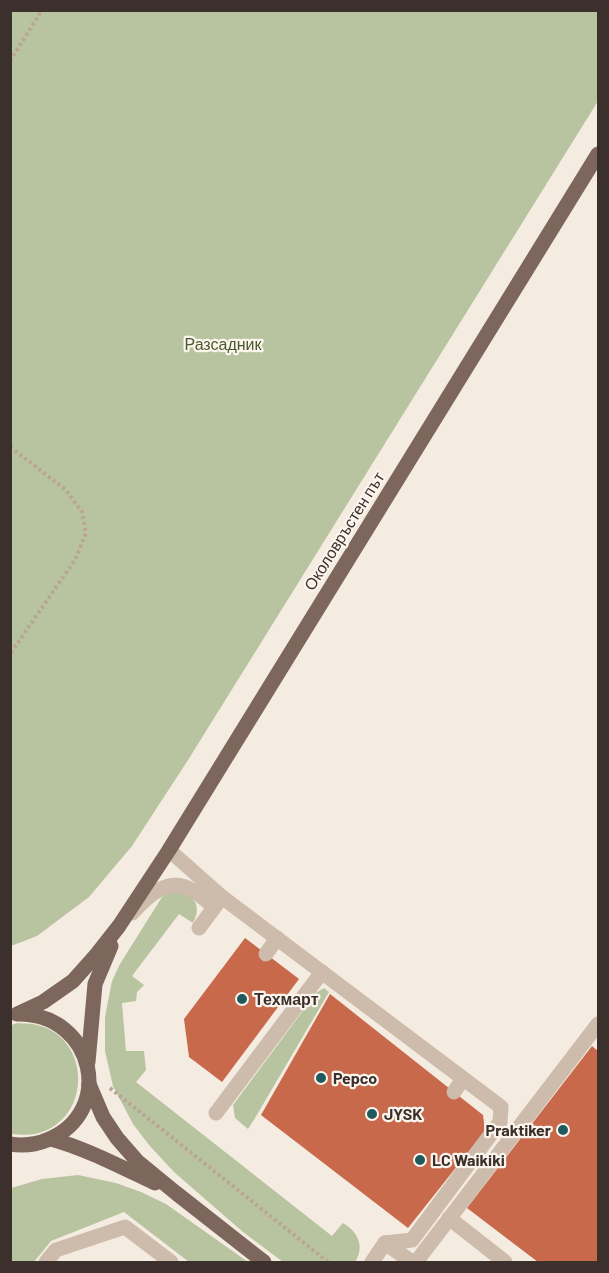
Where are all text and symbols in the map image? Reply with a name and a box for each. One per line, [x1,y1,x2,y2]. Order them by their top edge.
park label: Разсадник [184,334,263,353]
street label: Околовръстен път [299,467,388,593]
place label: Техмарт [254,989,319,1008]
marker: Техмарт [235,992,249,1006]
place label: Pepco [333,1068,377,1087]
marker: Pepco [314,1071,328,1085]
place label: JYSK [384,1104,422,1123]
marker: JYSK [365,1107,379,1121]
place label: Praktiker [486,1120,551,1139]
marker: Praktiker [556,1123,570,1137]
place label: LC Waikiki [432,1150,505,1169]
marker: LC Waikiki [413,1153,427,1167]

